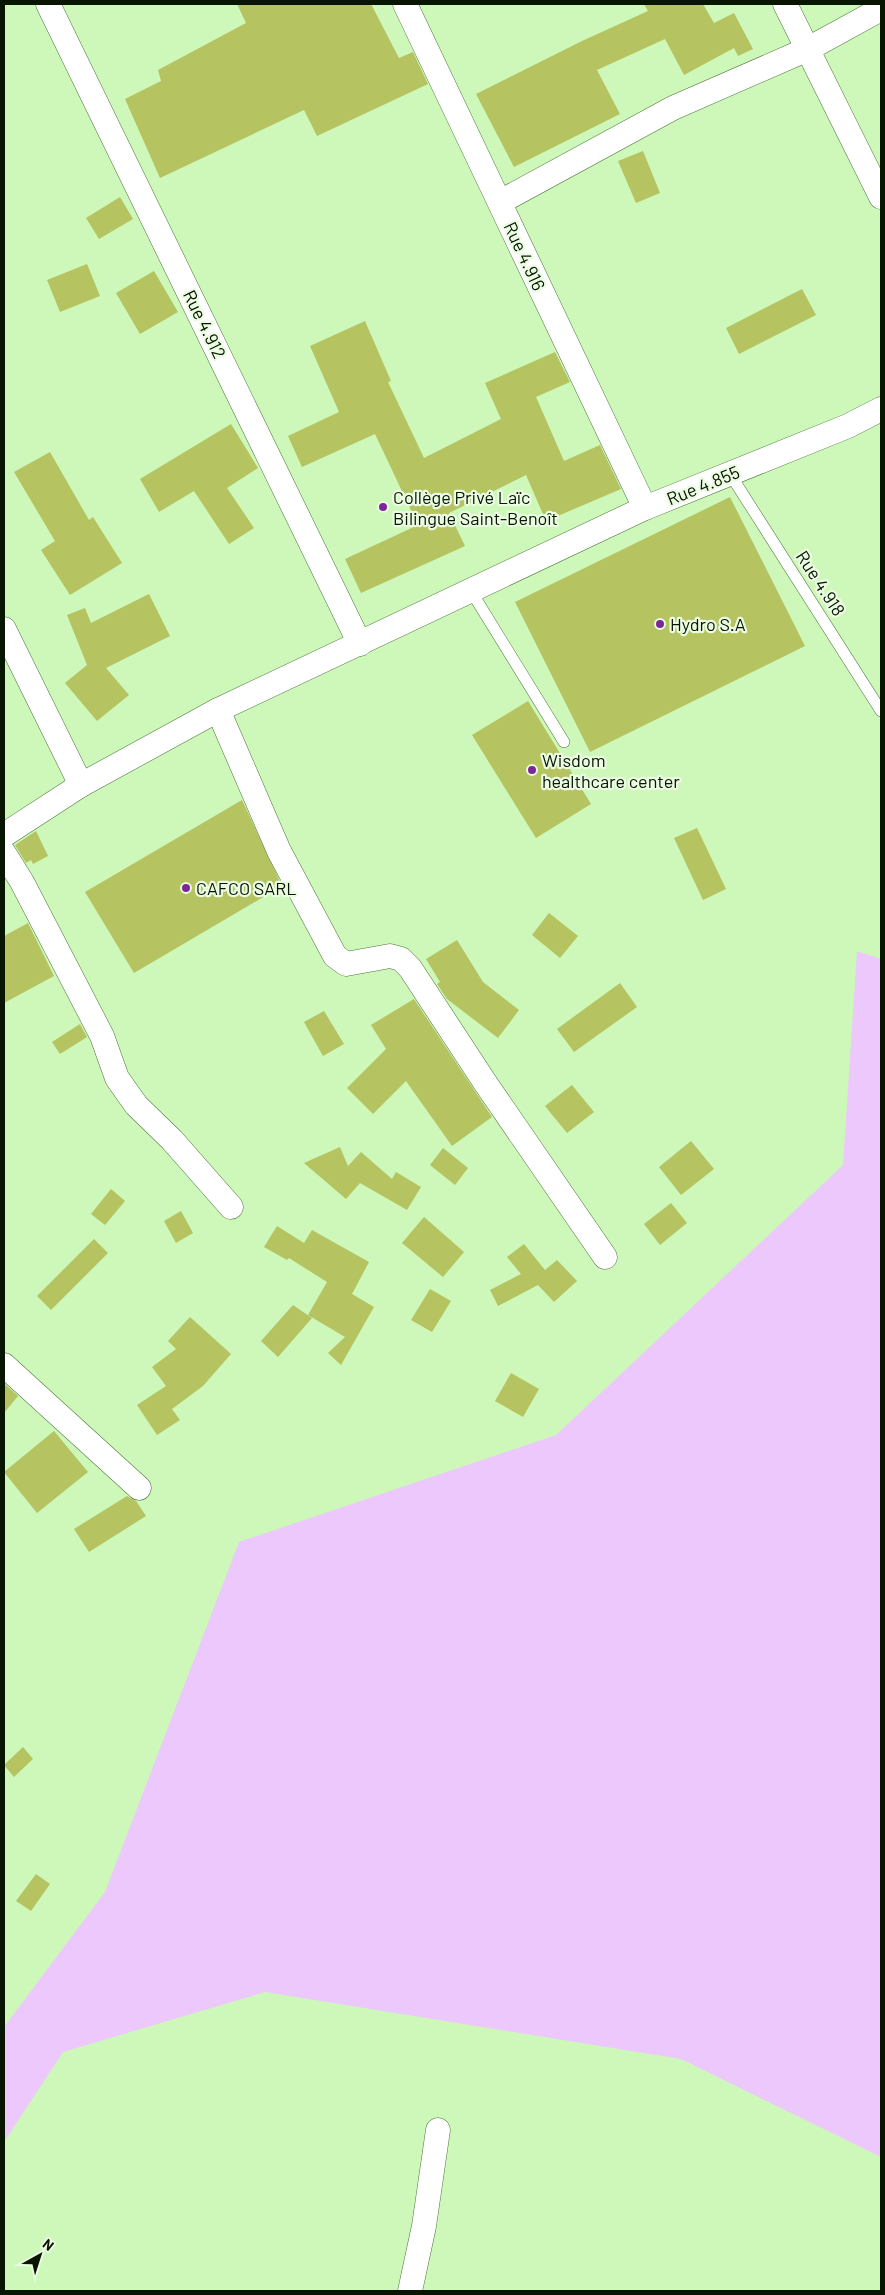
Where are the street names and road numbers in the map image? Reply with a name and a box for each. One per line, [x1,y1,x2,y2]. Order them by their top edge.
street label: Rue 4.916 [500,218,550,294]
street label: Rue 4.912 [179,286,231,362]
street label: Rue 4.855 [663,460,743,510]
street label: Rue 4.918 [792,546,850,620]

